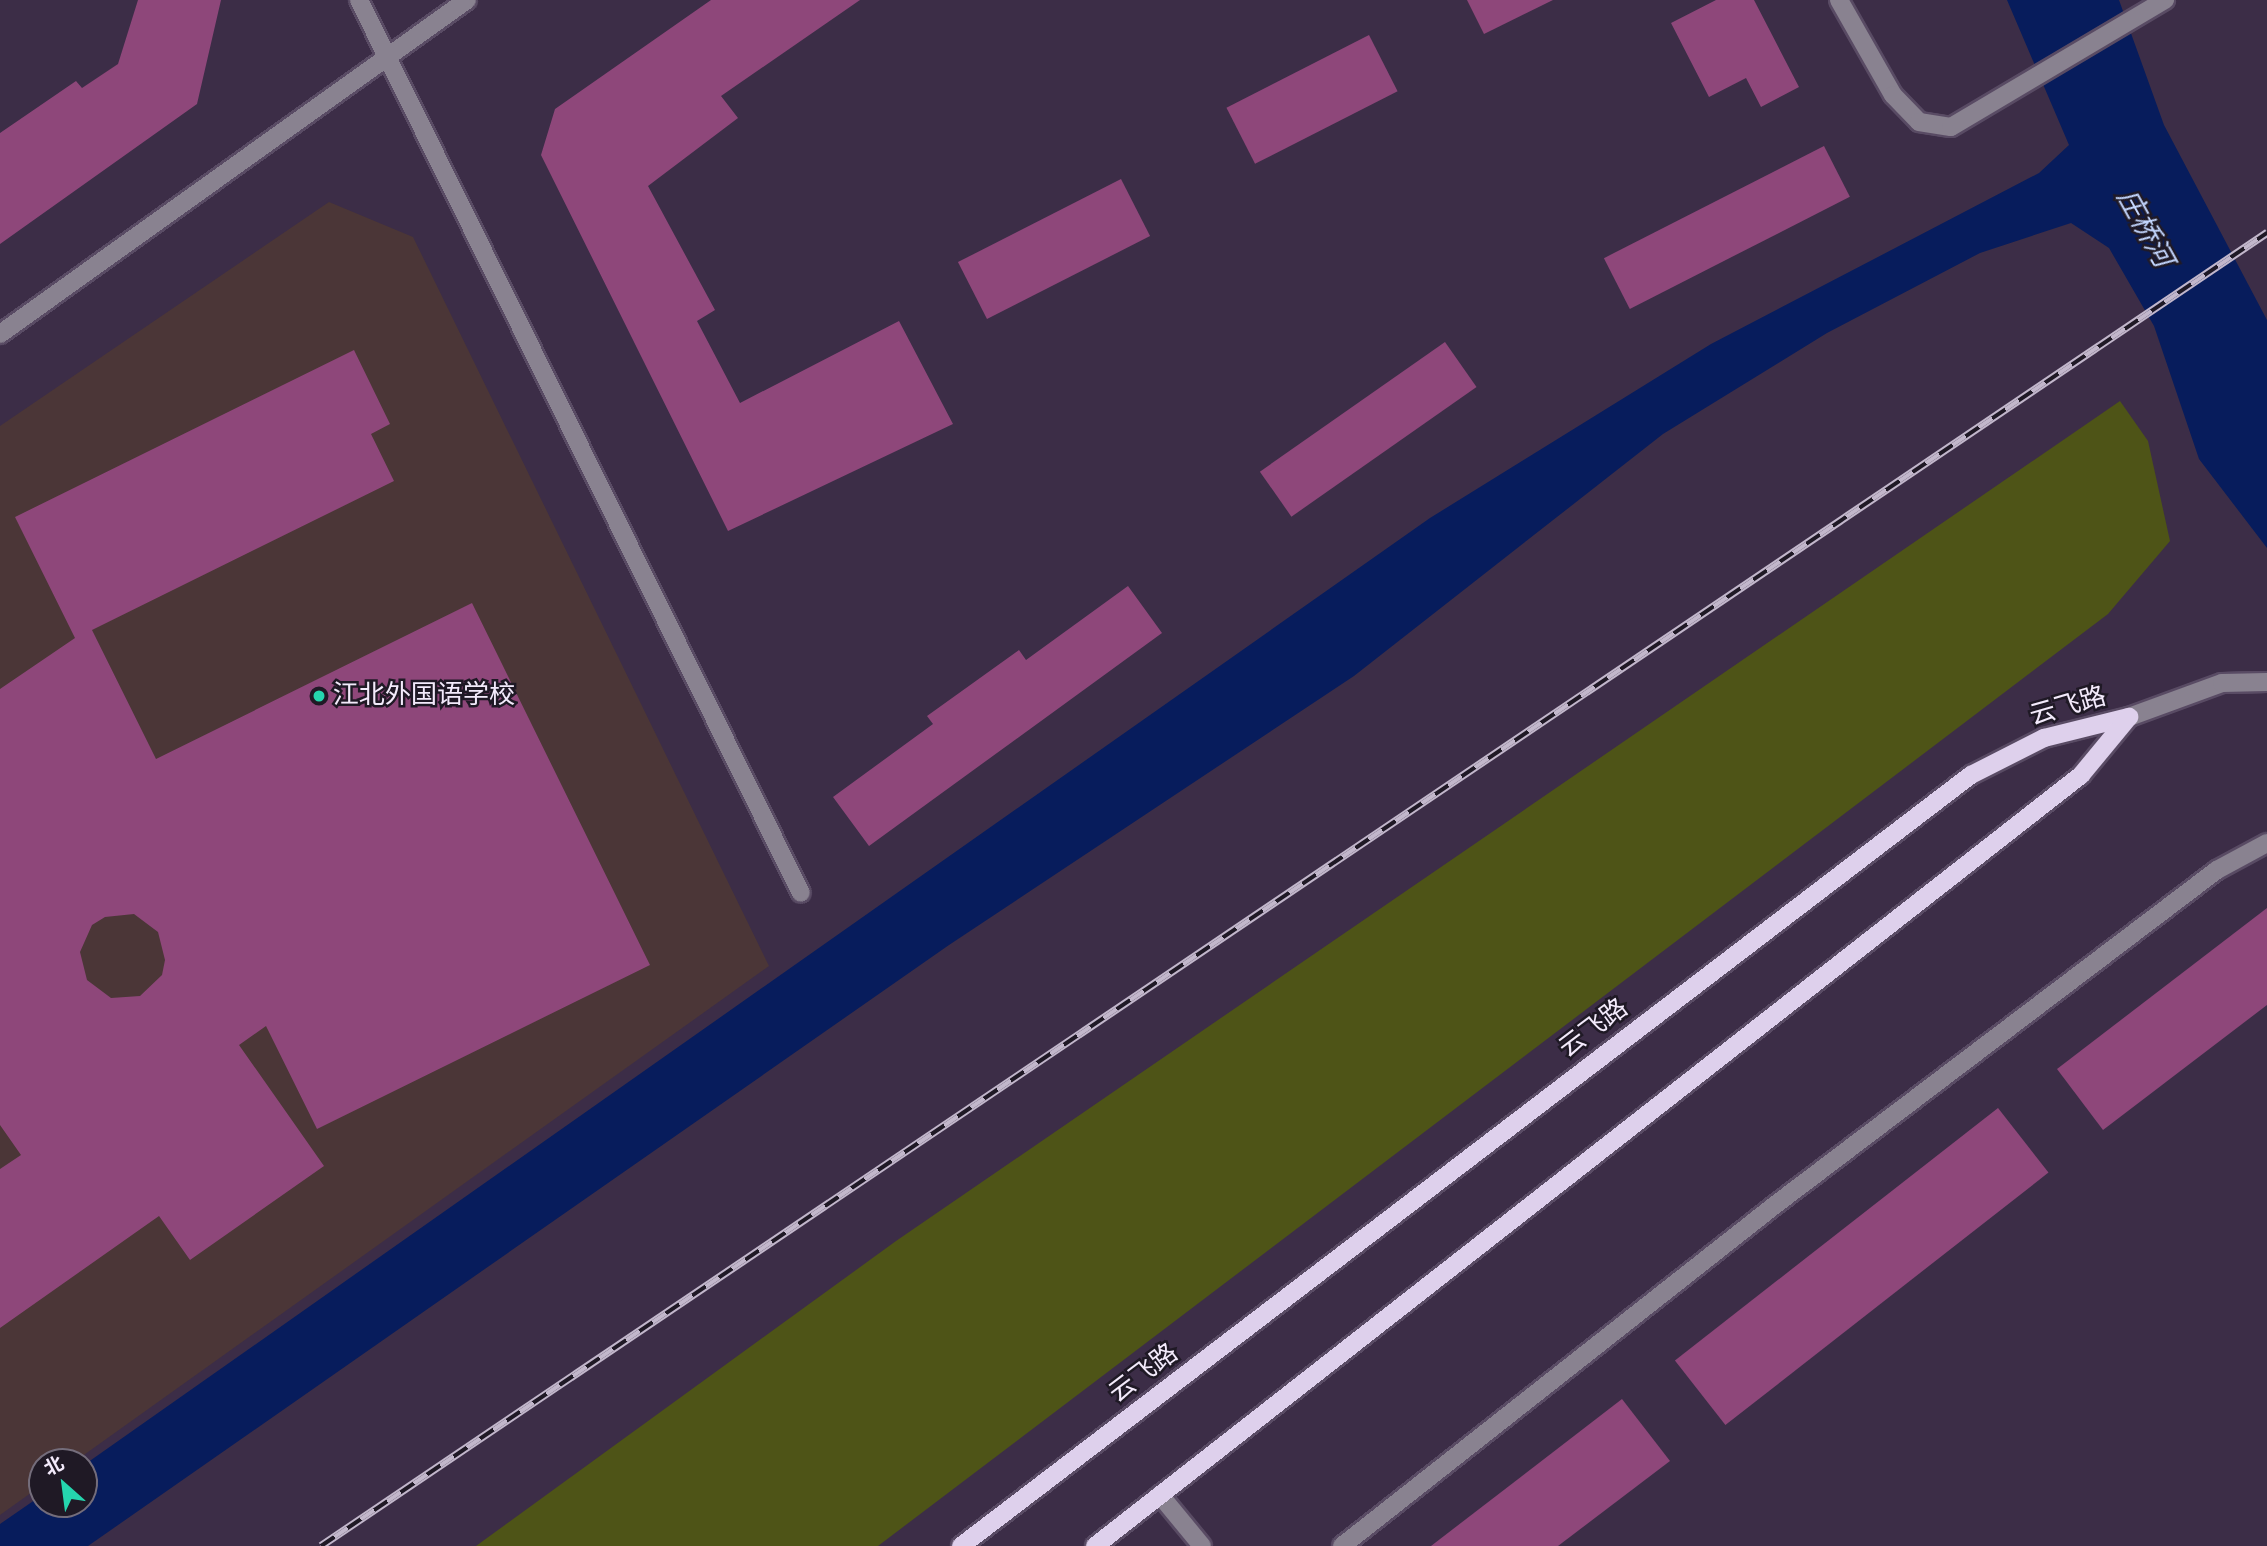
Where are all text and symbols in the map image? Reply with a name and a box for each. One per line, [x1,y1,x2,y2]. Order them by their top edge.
water label: 庄桥河 [2110,183,2180,273]
place label: 江北外国语学校 [333,680,515,712]
street label: 云飞路 [2026,681,2110,733]
marker: 江北外国语学校 [311,688,327,704]
street label: 云飞路 [1553,993,1635,1065]
street label: 云飞路 [1103,1338,1185,1410]
north arrow [28,1448,98,1518]
text: 北 [40,1451,68,1481]

